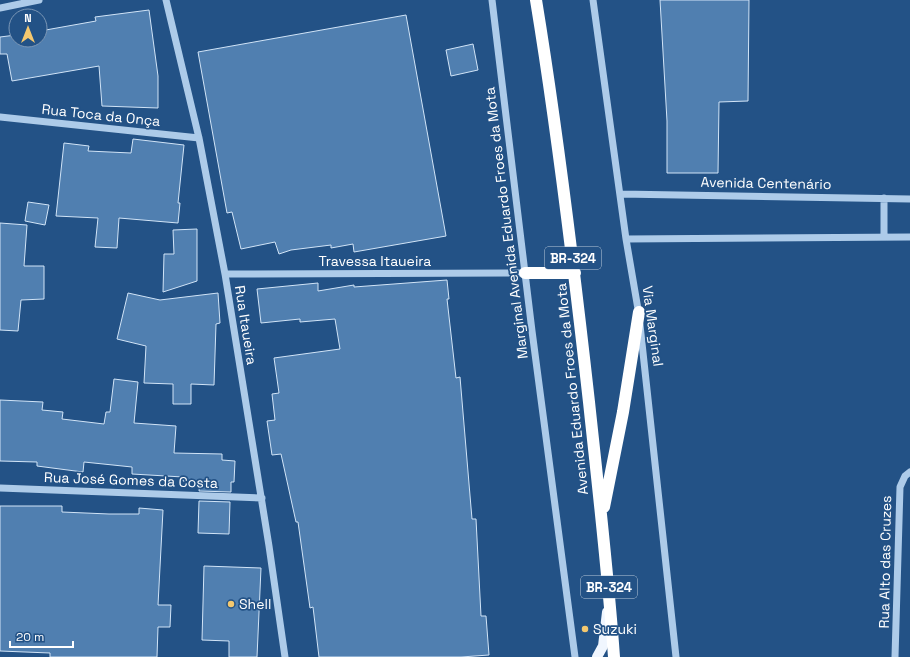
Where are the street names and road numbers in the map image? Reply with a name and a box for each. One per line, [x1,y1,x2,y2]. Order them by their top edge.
street label: Marginal Avenida Eduardo Froes da Mota [480,86,532,360]
street label: Rua Toca da Onça [41,100,161,130]
street label: Avenida Centenário [700,173,832,193]
road number: BR-324 [545,247,601,269]
street label: Travessa Itaueira [319,252,431,270]
street label: Avenida Eduardo Froes da Mota [552,282,592,496]
street label: Rua Itaueira [231,284,261,366]
street label: Via Marginal [638,284,668,368]
street label: Rua José Gomes da Costa [44,468,218,492]
street label: Rua Alto das Cruzes [875,495,895,629]
road number: BR-324 [581,576,637,598]

